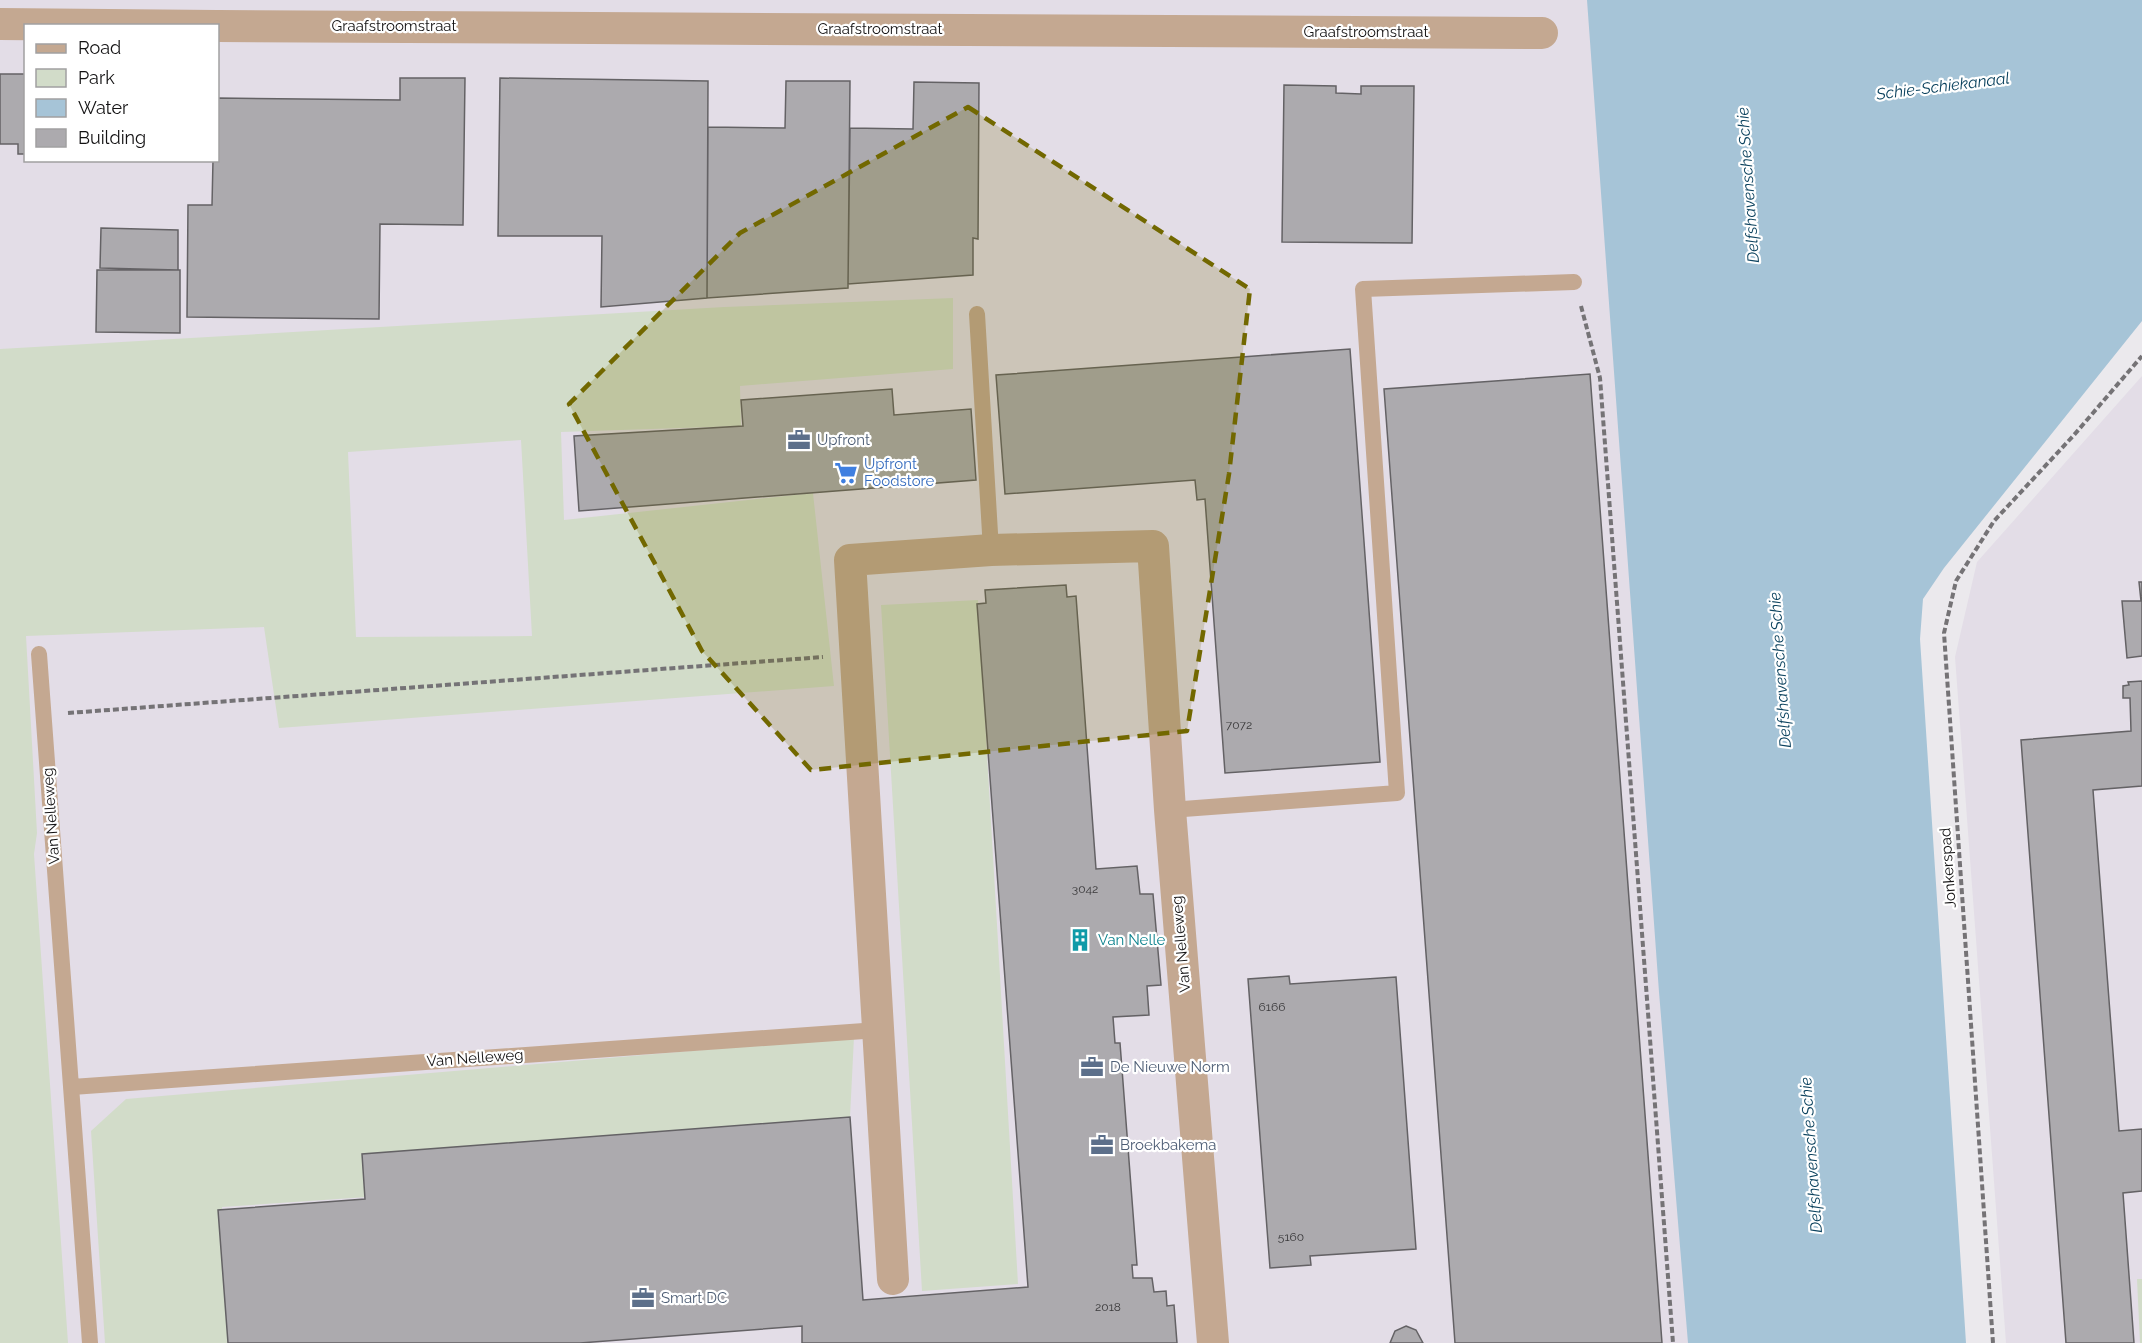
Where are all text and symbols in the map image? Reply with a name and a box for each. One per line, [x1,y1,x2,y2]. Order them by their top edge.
street label: Graafstroomstraat [332,17,456,35]
street label: Graafstroomstraat [818,20,942,38]
street label: Graafstroomstraat [1304,23,1428,41]
legend [24,24,219,162]
text: Road [78,37,121,58]
text: Park [78,67,115,88]
water label: Schie-Schiekanaal [1874,68,2011,104]
text: Water [78,97,129,118]
water label: Delfshavensche Schie [1733,106,1763,264]
text: Building [78,127,146,148]
office icon: Upfront [786,427,812,453]
place label: Upfront [817,431,870,449]
place label: Upfront Foodstore [864,455,935,490]
supermarket icon: Upfront Foodstore [833,460,859,486]
water label: Delfshavensche Schie [1765,591,1795,749]
house number: 7072 [1226,718,1252,732]
street label: Van Nelleweg [39,767,63,865]
street label: Jonkerspad [1936,827,1960,909]
house number: 3042 [1072,882,1098,896]
street label: Van Nelleweg [1168,895,1194,993]
building icon: Van Nelle [1067,927,1093,953]
place label: Van Nelle [1098,931,1166,949]
house number: 6166 [1259,1000,1285,1014]
street label: Van Nelleweg [426,1046,524,1070]
office icon: De Nieuwe Norm [1079,1054,1105,1080]
place label: De Nieuwe Norm [1110,1058,1230,1076]
water label: Delfshavensche Schie [1796,1076,1826,1234]
office icon: Broekbakema [1089,1132,1115,1158]
place label: Broekbakema [1120,1136,1216,1154]
house number: 5160 [1278,1230,1304,1244]
office icon: Smart DC [630,1285,656,1311]
place label: Smart DC [661,1289,727,1307]
house number: 2018 [1095,1300,1121,1314]

